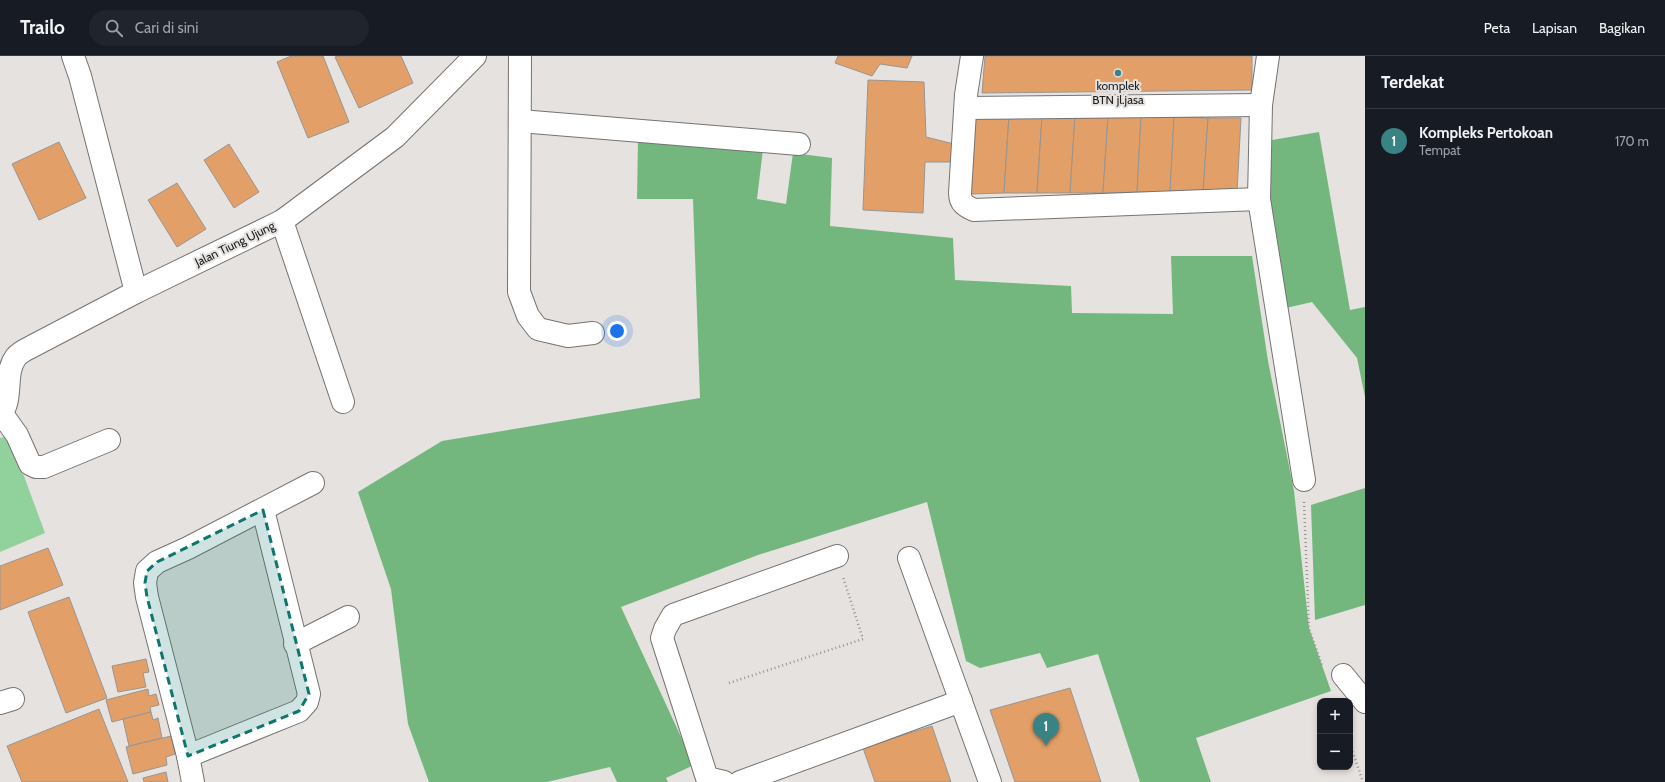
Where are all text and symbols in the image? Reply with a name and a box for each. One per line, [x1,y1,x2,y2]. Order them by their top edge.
search box [89,10,369,46]
text: Trailo [20,16,65,39]
icon: search [103,17,125,39]
text: Cari di sini [135,19,198,37]
text: Peta [1484,19,1510,37]
text: Lapisan [1532,19,1577,37]
text: Bagikan [1599,19,1645,37]
marker: komplek BTN jl.jasa [1113,68,1123,78]
text: Terdekat [1381,72,1444,92]
place label: komplek BTN jl.jasa [1092,78,1144,107]
text: Kompleks Pertokoan [1419,124,1553,142]
text: 1 [1392,133,1396,149]
text: 170 m [1615,133,1649,149]
text: Tempat [1419,142,1461,158]
street label: Jalan Tiung Ujung [191,217,278,270]
your location [607,321,627,341]
map controls [1317,698,1353,770]
button: + [1317,698,1353,734]
pin: 1 [1033,713,1059,746]
button: − [1317,734,1353,770]

